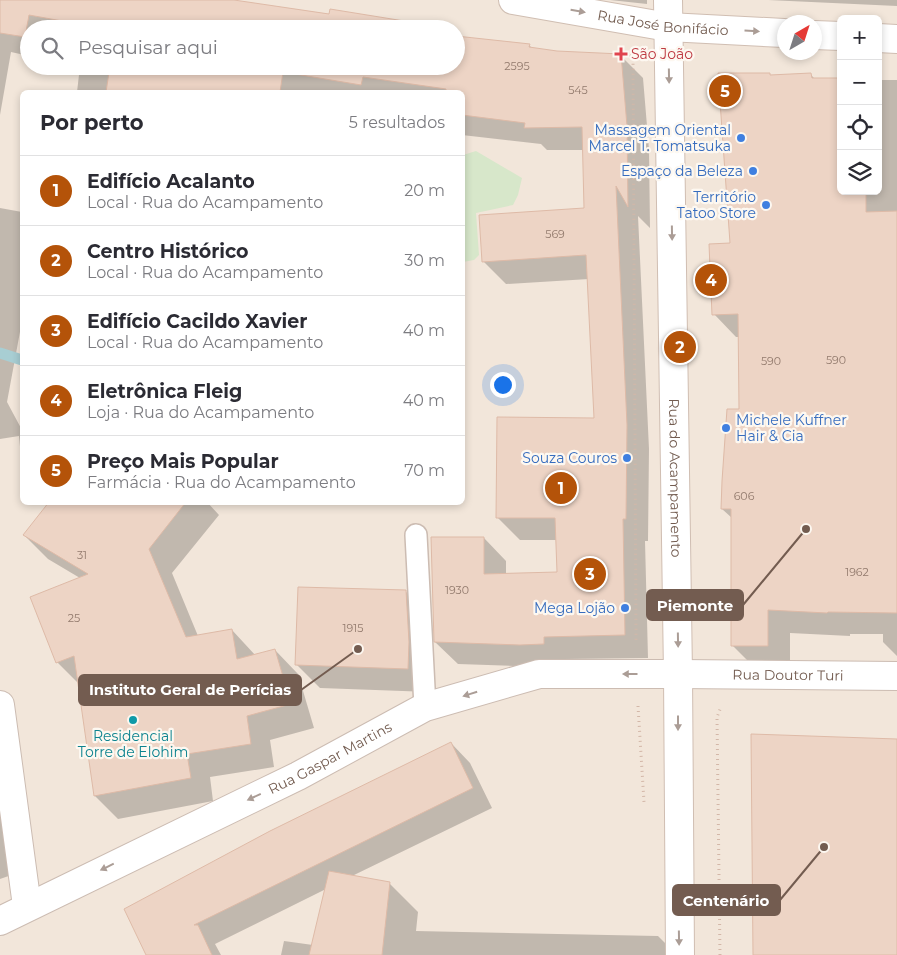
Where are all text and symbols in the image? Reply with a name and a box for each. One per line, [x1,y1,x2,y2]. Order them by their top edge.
street label: Rua José Bonifácio [596,6,729,39]
one-way arrow [571,8,587,16]
north arrow [777,15,822,60]
map controls [837,15,882,195]
button: + [837,15,882,60]
search box [20,20,465,75]
one-way arrow [744,28,760,36]
icon: search [38,34,66,62]
text: Pesquisar aqui [78,36,218,59]
place label: São João [631,45,693,63]
marker: São João [615,48,627,60]
house number: 2595 [504,59,530,73]
button: − [837,60,882,105]
one-way arrow [665,68,673,84]
pin: 5 [709,72,741,110]
house number: 545 [568,83,588,97]
button: locate [837,105,882,150]
text: Por perto [40,110,144,135]
text: 5 resultados [349,113,445,132]
place label: Massagem Oriental Marcel T. Tomatsuka [588,121,731,155]
marker: Massagem Oriental Marcel T. Tomatsuka [735,132,747,144]
button: layers [837,150,882,195]
place label: Espaço da Beleza [621,162,743,180]
marker: Espaço da Beleza [747,165,759,177]
text: Edifício Acalanto [87,170,255,193]
text: 1 [53,181,59,200]
text: 20 m [404,181,445,200]
place label: Território Tatoo Store [677,188,756,222]
text: Local · Rua do Acampamento [87,193,323,212]
marker: Território Tatoo Store [760,199,772,211]
one-way arrow [668,225,676,241]
house number: 569 [545,227,565,241]
text: Centro Histórico [87,240,249,263]
text: 2 [51,251,61,270]
text: 30 m [404,251,445,270]
pin: 4 [695,261,727,299]
text: Local · Rua do Acampamento [87,263,323,282]
text: Edifício Cacildo Xavier [87,310,307,333]
text: 3 [51,321,61,340]
text: 40 m [403,321,445,340]
pin: 2 [664,328,696,366]
text: Local · Rua do Acampamento [87,333,323,352]
house number: 590 [826,353,846,367]
house number: 590 [761,354,781,368]
your location [490,372,516,398]
text: Eletrônica Fleig [87,380,242,403]
text: 4 [50,391,62,410]
text: 40 m [403,391,445,410]
street label: Rua do Acampamento [665,398,685,558]
text: Loja · Rua do Acampamento [87,403,314,422]
place label: Michele Kuffner Hair & Cia [736,411,847,445]
marker: Michele Kuffner Hair & Cia [720,422,732,434]
place label: Souza Couros [522,449,617,467]
text: Preço Mais Popular [87,450,279,473]
marker: Souza Couros [621,452,633,464]
text: 5 [51,461,61,480]
text: 70 m [404,461,445,480]
pin: 1 [545,469,577,507]
text: Farmácia · Rua do Acampamento [87,473,356,492]
house number: 606 [734,489,755,503]
house number: 31 [77,548,87,562]
pin: 3 [574,555,606,593]
house number: 1962 [845,565,869,579]
house number: 1930 [445,583,469,597]
callout: Piemonte [647,590,743,620]
text: Piemonte [657,596,733,615]
place label: Mega Lojão [534,599,615,617]
marker: Mega Lojão [619,602,631,614]
house number: 25 [68,611,80,625]
house number: 1915 [343,621,363,635]
one-way arrow [674,632,682,648]
street label: Rua Doutor Turi [732,665,844,685]
one-way arrow [621,670,637,678]
callout: Instituto Geral de Perícias [79,675,301,705]
text: Instituto Geral de Perícias [89,680,291,699]
one-way arrow [462,691,477,699]
marker: Residencial Torre de Elohim [127,714,139,726]
one-way arrow [674,715,682,731]
street label: Rua Gaspar Martins [265,718,395,798]
place label: Residencial Torre de Elohim [78,727,188,761]
one-way arrow [246,792,261,801]
one-way arrow [100,863,114,871]
callout: Centenário [673,885,780,915]
text: Centenário [683,891,769,910]
one-way arrow [676,930,684,946]

